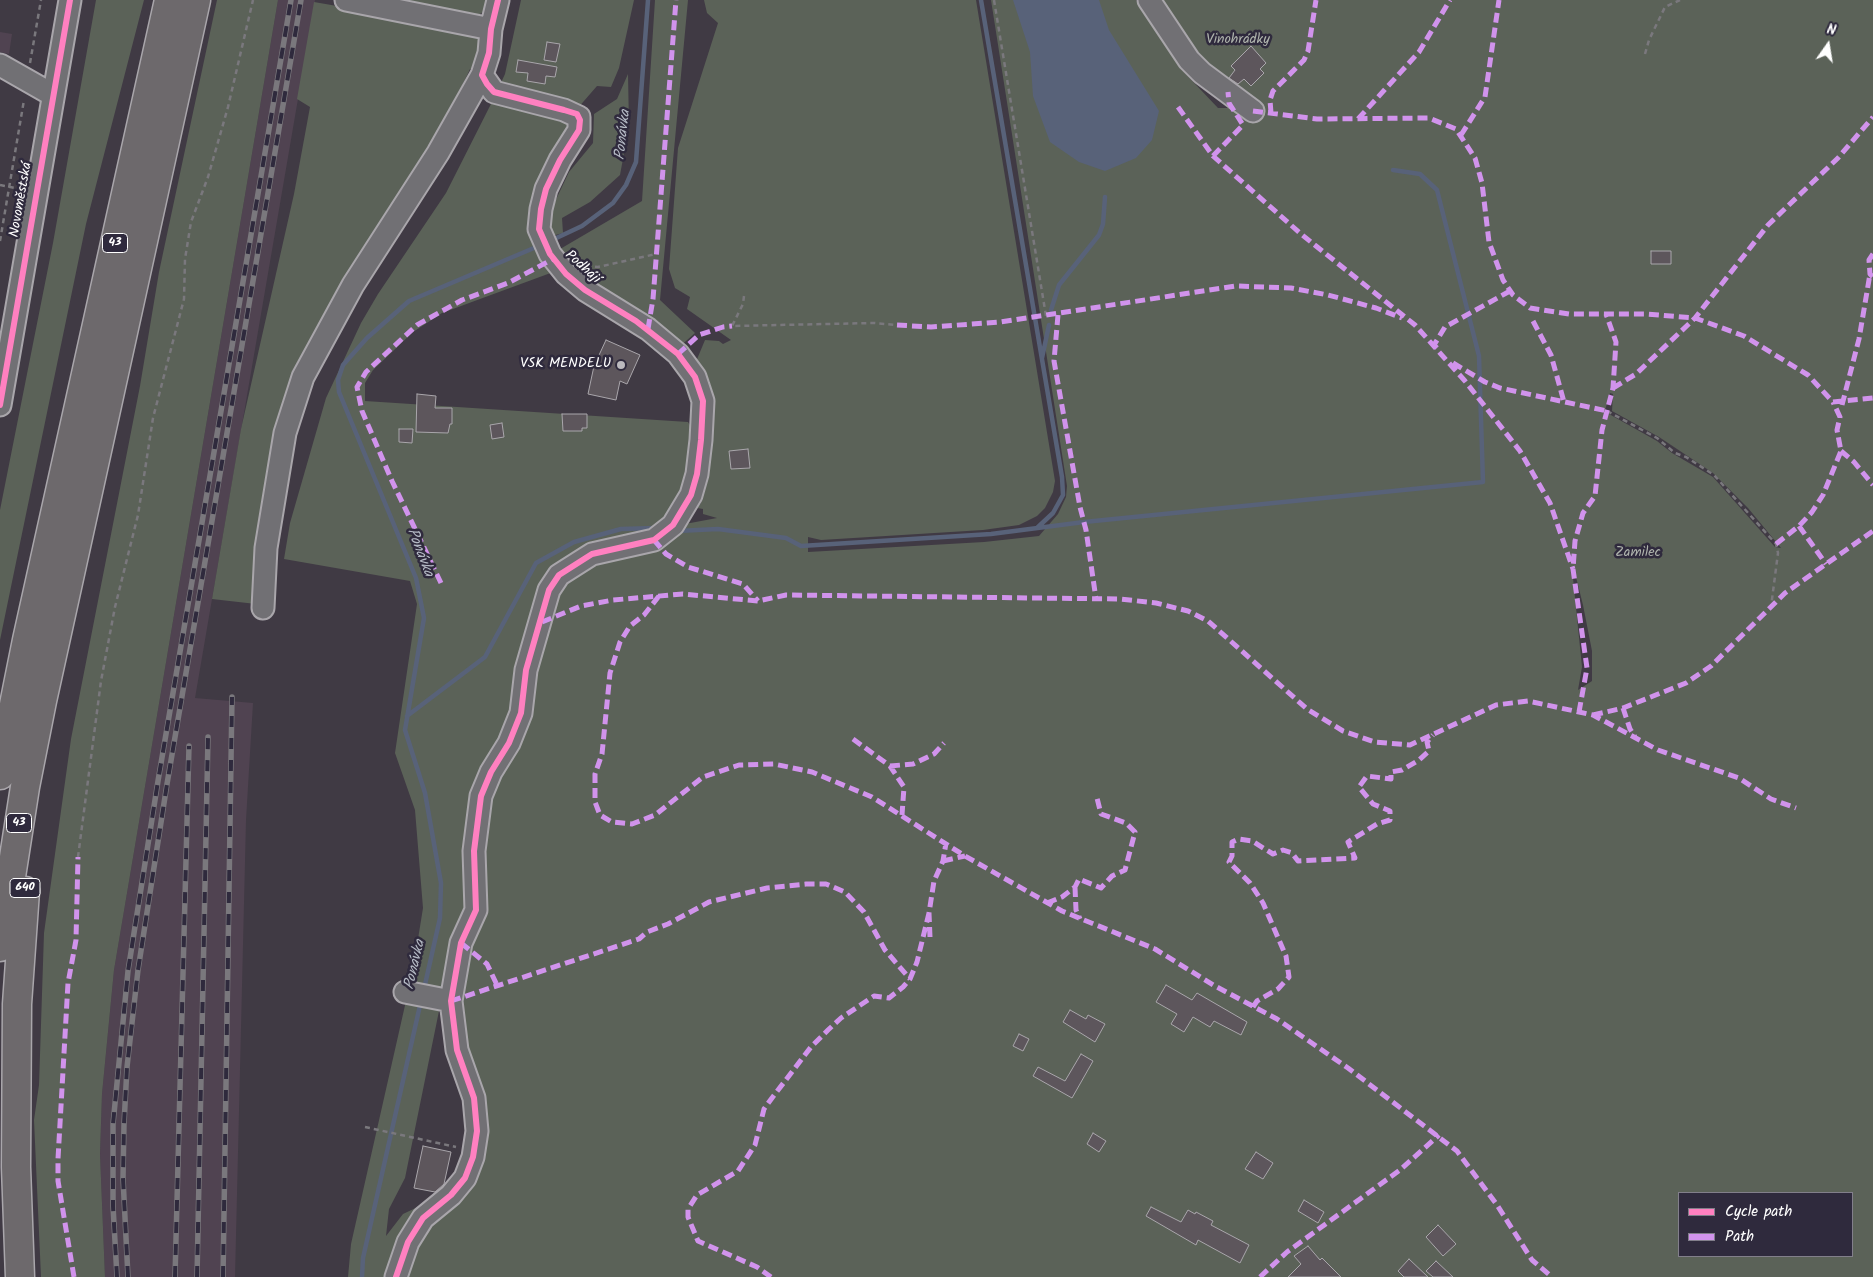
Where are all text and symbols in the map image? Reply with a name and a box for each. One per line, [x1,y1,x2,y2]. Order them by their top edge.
text: N [1825,19,1838,42]
north arrow [1803,20,1853,70]
park label: Vinohrádky [1206,33,1270,49]
water label: Ponávka [612,109,636,161]
street label: Novoměstská [7,161,37,239]
road number: 43 [102,234,128,252]
street label: Podhájí [561,248,603,288]
place label: VSK MENDELU [520,357,611,373]
marker: VSK MENDELU [615,359,627,371]
water label: Ponávka [402,526,436,580]
park label: Zamilec [1615,546,1661,562]
road number: 43 [6,814,32,832]
road number: 640 [10,878,40,898]
water label: Ponávka [402,938,430,992]
legend [1678,1192,1853,1257]
text: Cycle path [1725,1200,1792,1224]
text: Path [1725,1225,1754,1249]

